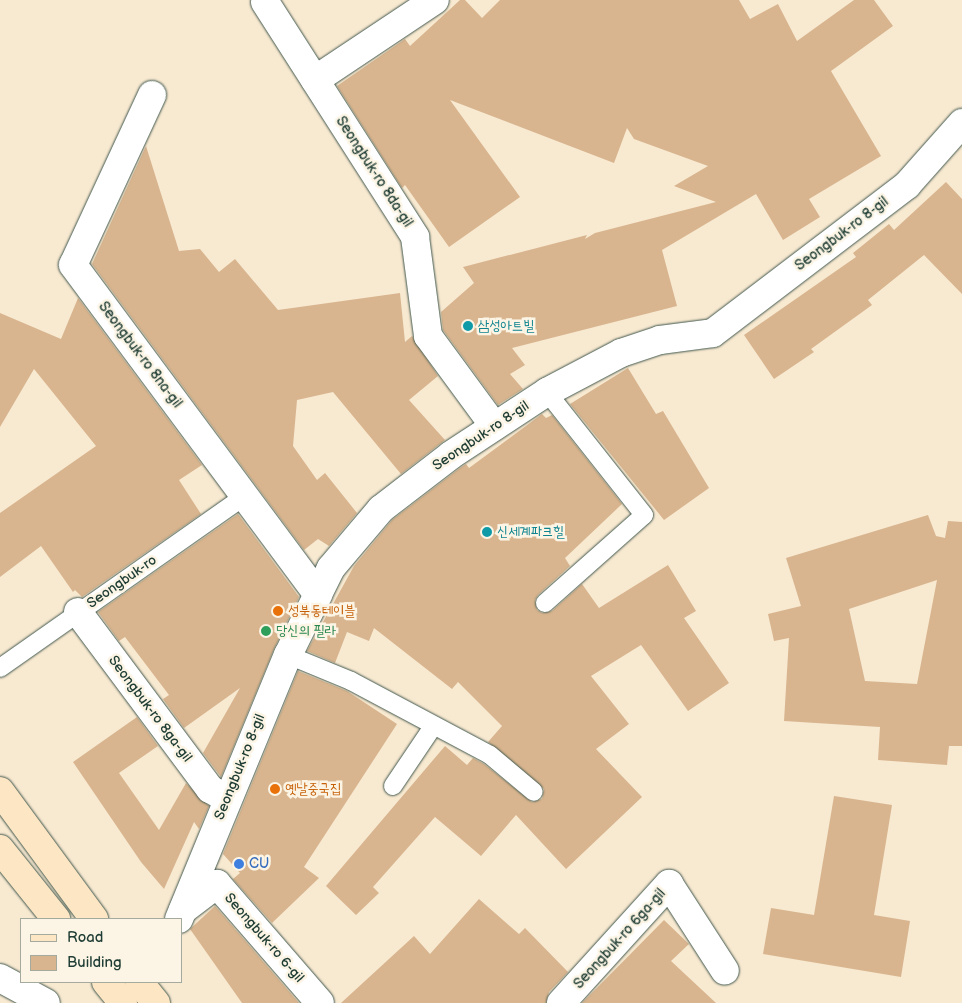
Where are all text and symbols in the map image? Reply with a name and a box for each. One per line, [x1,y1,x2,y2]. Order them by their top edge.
street label: Seongbuk-ro 8da-gil [332,114,416,230]
street label: Seongbuk-ro 8-gil [792,193,892,275]
street label: Seongbuk-ro 8na-gil [95,299,185,411]
place label: 삼성아트빌 [478,318,534,334]
marker: 삼성아트빌 [462,320,474,332]
street label: Seongbuk-ro 8-gil [430,398,532,474]
place label: 신세계파크힐 [497,524,565,540]
marker: 신세계파크힐 [481,526,493,538]
street label: Seongbuk-ro [84,552,160,612]
place label: 성북동테이블 [288,603,356,619]
marker: 성북동테이블 [272,605,284,617]
place label: 당신의 필라 [276,623,336,639]
marker: 당신의 필라 [260,625,272,637]
street label: Seongbuk-ro 8ga-gil [105,653,195,765]
street label: Seongbuk-ro 8-gil [211,712,269,822]
place label: 옛날중국집 [285,781,341,797]
marker: 옛날중국집 [269,783,281,795]
place label: CU [249,856,269,872]
marker: CU [233,858,245,870]
street label: Seongbuk-ro 6ga-gil [571,885,669,993]
street label: Seongbuk-ro 6-gil [221,890,307,986]
legend [20,918,182,983]
text: Road [67,928,103,947]
text: Building [67,953,122,972]

